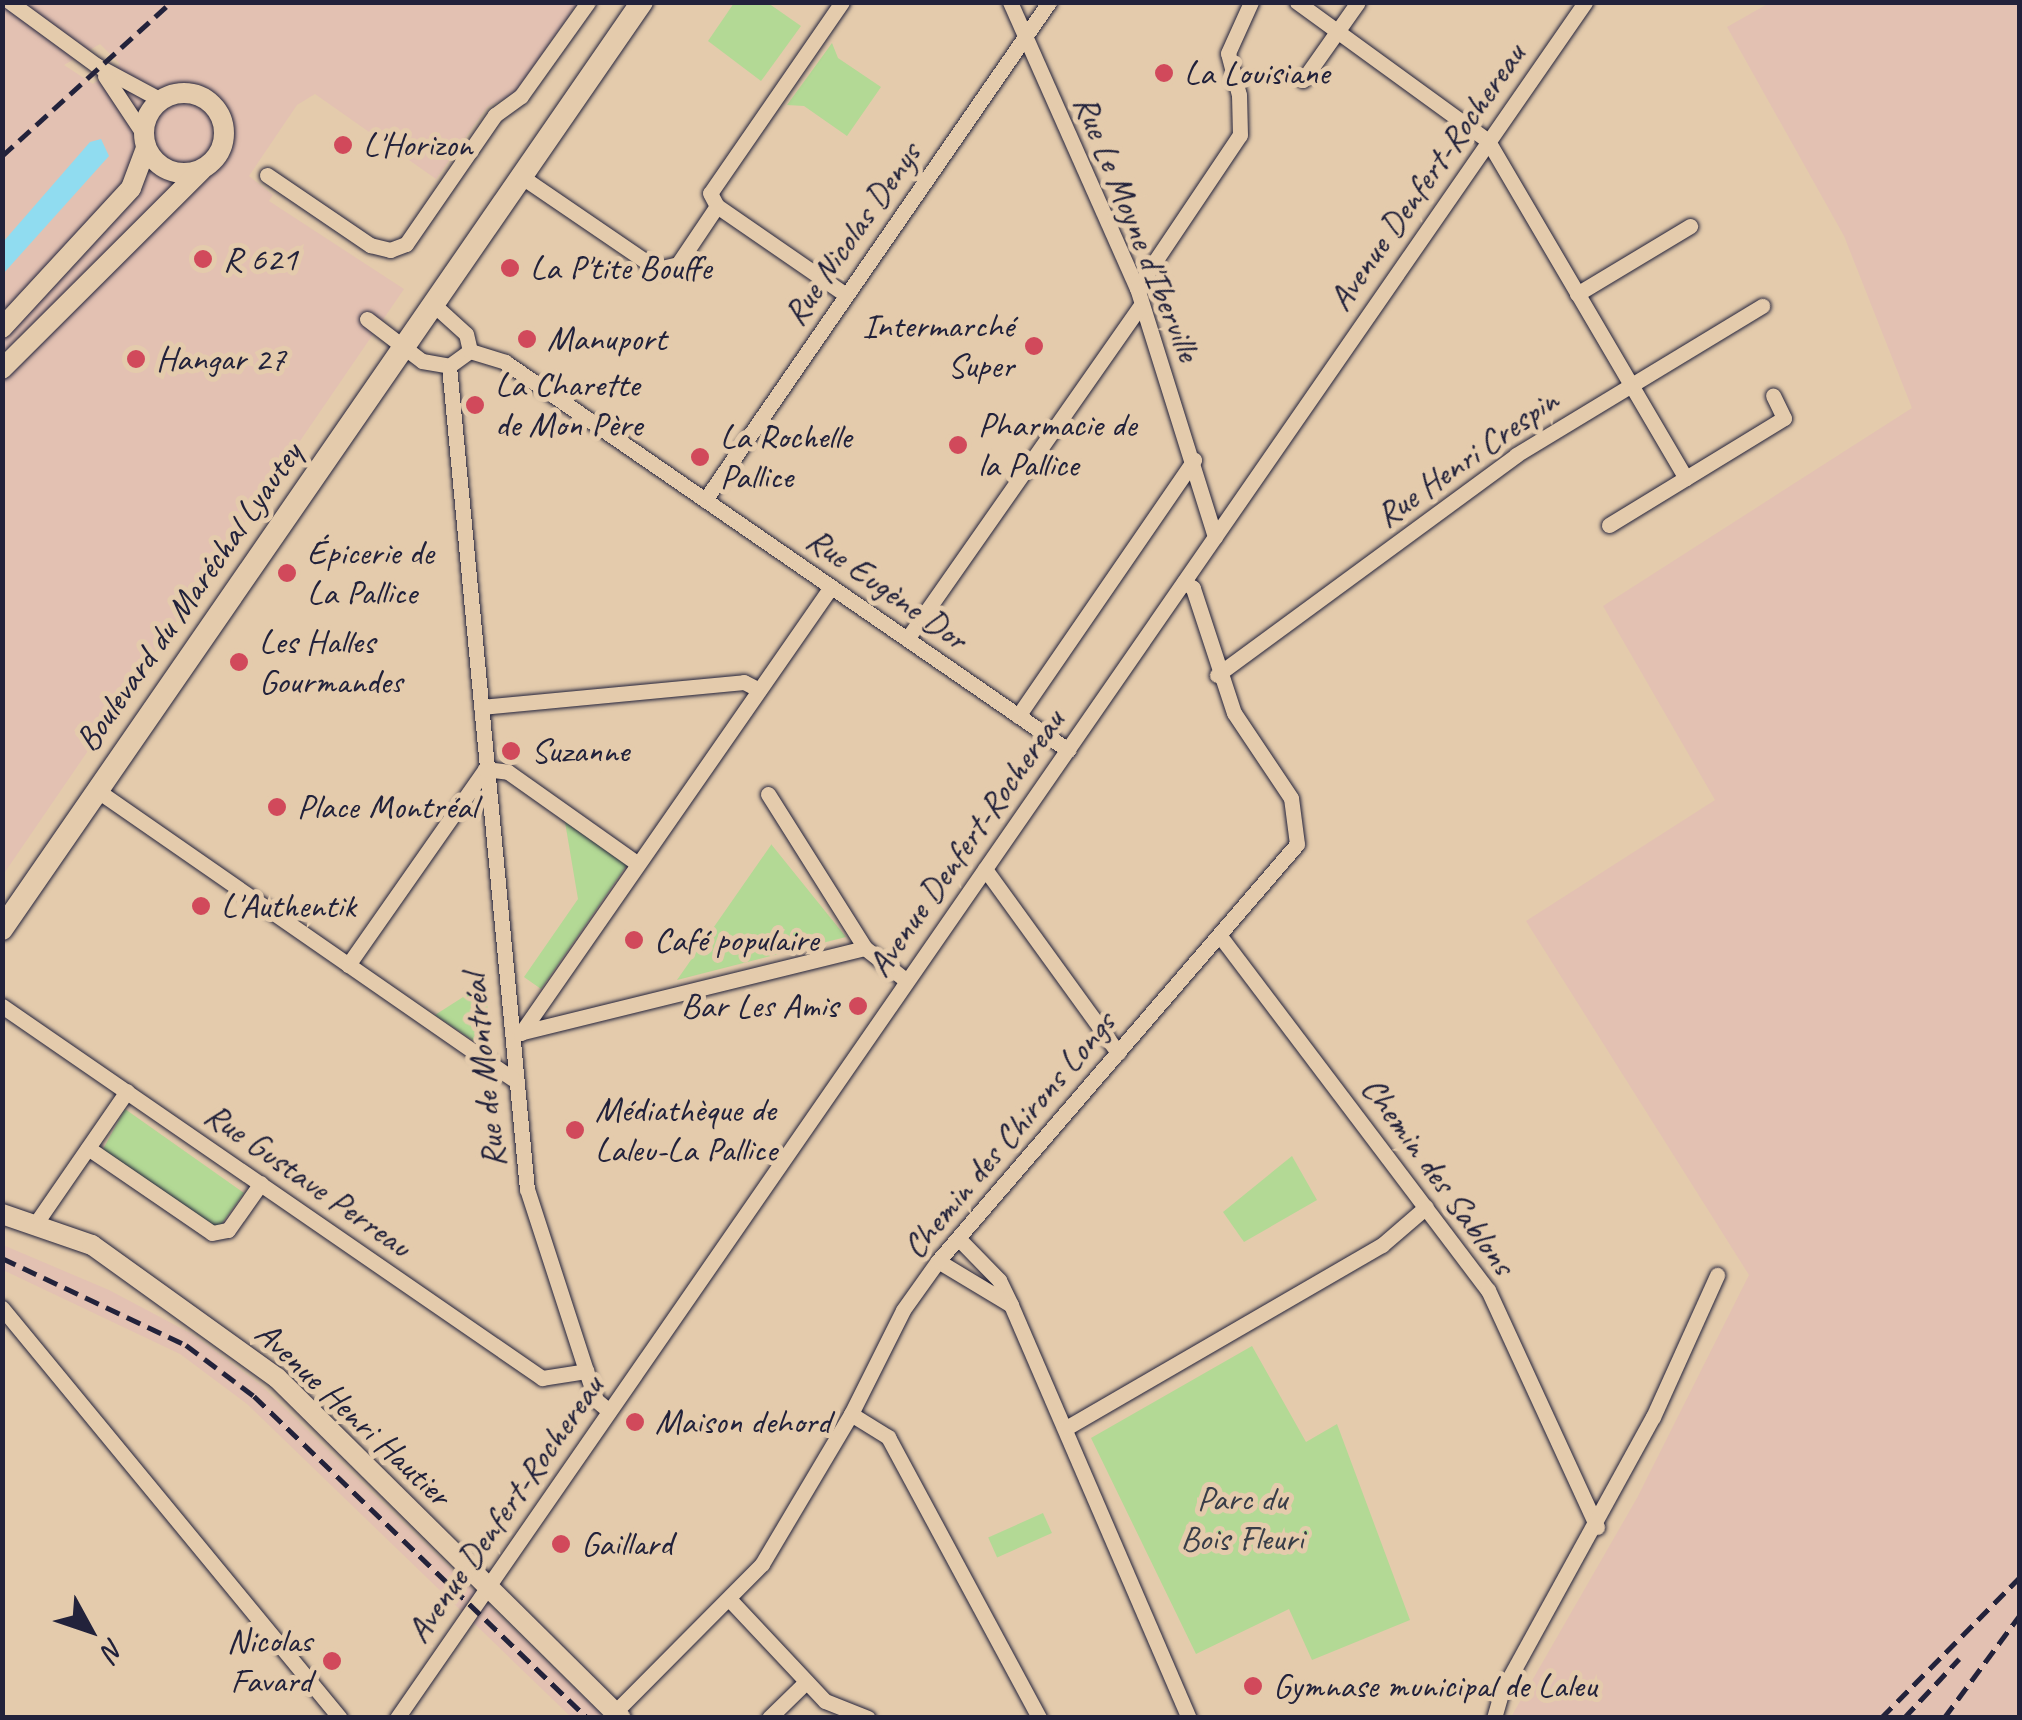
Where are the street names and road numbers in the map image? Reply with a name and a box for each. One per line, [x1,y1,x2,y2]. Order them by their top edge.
street label: Avenue Denfert-Rochereau [1319,35,1535,319]
street label: Rue Le Moyne d'Iberville [1065,89,1209,367]
street label: Rue Nicolas Denys [773,134,931,334]
street label: Rue Henri Crespin [1368,380,1566,536]
street label: Boulevard du Maréchal Lyautey [66,434,312,760]
street label: Rue Eugène Dor [798,518,976,660]
street label: Avenue Denfert-Rochereau [858,701,1074,985]
street label: Rue de Montréal [453,972,515,1170]
street label: Chemin des Chirons Longs [893,1003,1125,1267]
street label: Chemin des Sablons [1352,1069,1524,1283]
street label: Rue Gustave Perreau [198,1094,418,1266]
street label: Avenue Henri Hautier [246,1312,460,1516]
street label: Avenue Denfert-Rochereau [397,1367,613,1651]

